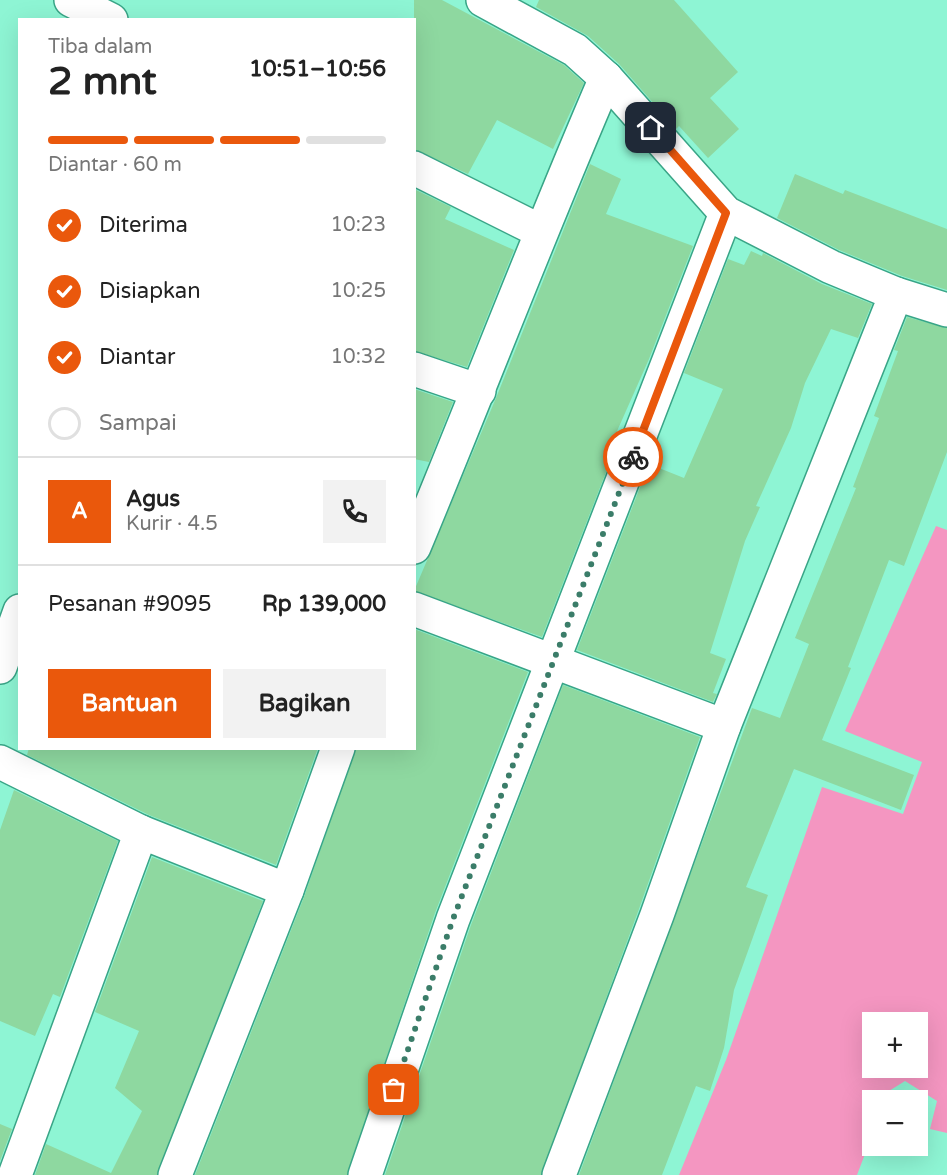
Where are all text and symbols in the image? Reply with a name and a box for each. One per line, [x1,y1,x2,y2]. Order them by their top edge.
text: Tiba dalam [48,35,152,59]
text: 10:51–10:56 [249,56,386,82]
text: 2 mnt [48,58,157,105]
pin [625,102,676,153]
icon: home [634,111,667,144]
text: Diantar · 60 m [48,153,182,177]
icon: check [48,209,81,242]
text: Diterima [99,212,188,238]
text: 10:23 [331,213,386,237]
icon: check [48,275,81,308]
text: Disiapkan [99,278,201,304]
text: 10:25 [331,279,386,303]
icon: check [48,341,81,374]
text: Diantar [99,344,175,370]
text: 10:32 [331,345,386,369]
text: Sampai [99,410,177,436]
courier [603,427,663,487]
icon: bike [617,441,650,474]
button: phone [323,480,386,543]
text: Agus [126,486,180,512]
text: A [71,498,88,524]
text: Kurir · 4.5 [126,512,218,536]
text: Pesanan #9095 [48,591,211,617]
text: Rp 139,000 [262,591,386,617]
button: Bantuan [48,669,211,738]
button: Bagikan [223,669,386,738]
map controls [862,1012,928,1156]
button: + [862,1012,928,1078]
pin [368,1064,419,1115]
icon: bag [377,1073,410,1106]
button: − [862,1090,928,1156]

